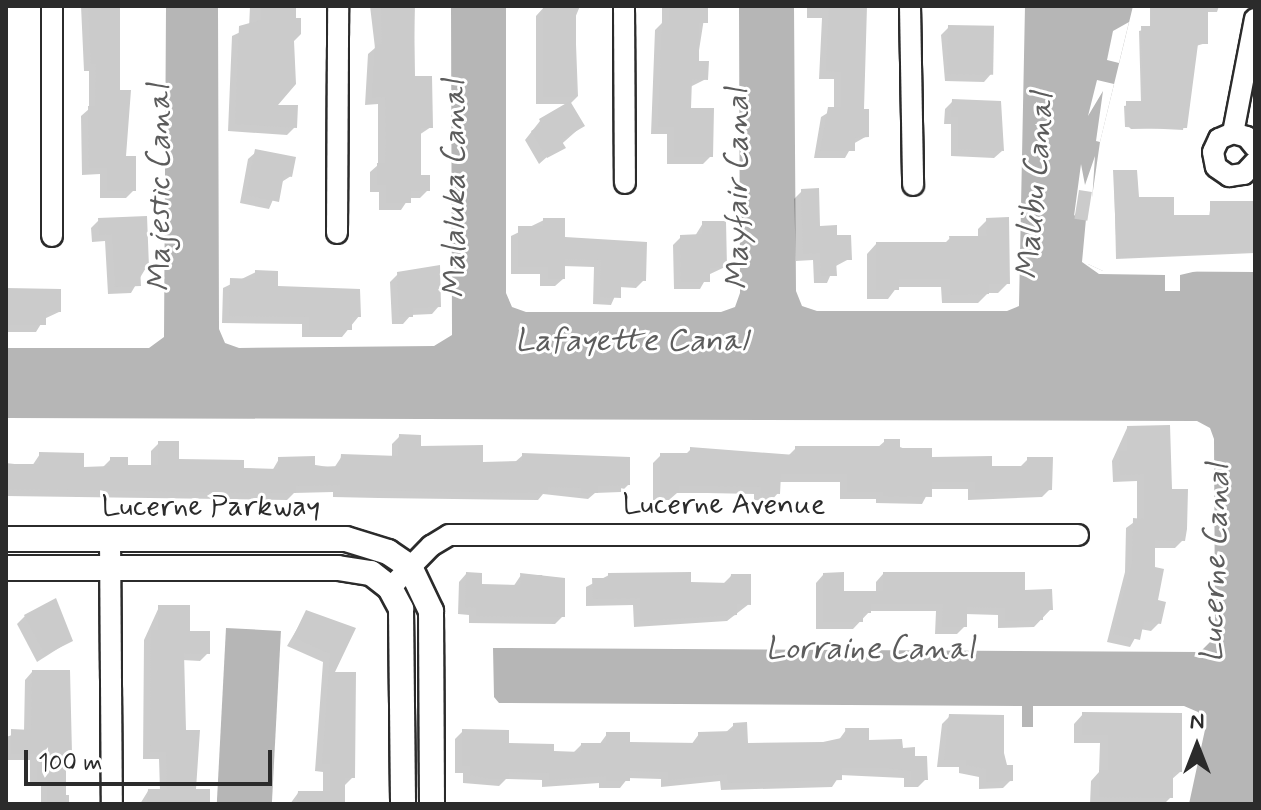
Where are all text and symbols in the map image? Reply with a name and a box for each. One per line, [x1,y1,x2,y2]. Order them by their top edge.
water label: Malaluka Canal [436,83,474,295]
water label: Majestic Canal [141,88,179,288]
water label: Mayfair Canal [719,90,757,288]
water label: Malibu Canal [1009,94,1063,278]
water label: Lafayette Canal [516,322,746,360]
water label: Lucerne Canal [1193,465,1239,661]
street label: Lucerne Avenue [623,487,825,523]
street label: Lucerne Parkway [101,489,321,525]
water label: Lorraine Canal [769,630,971,668]
north arrow [1157,706,1237,786]
text: N [1190,708,1204,736]
scale bar [28,734,276,784]
text: 100 m [38,748,102,779]

